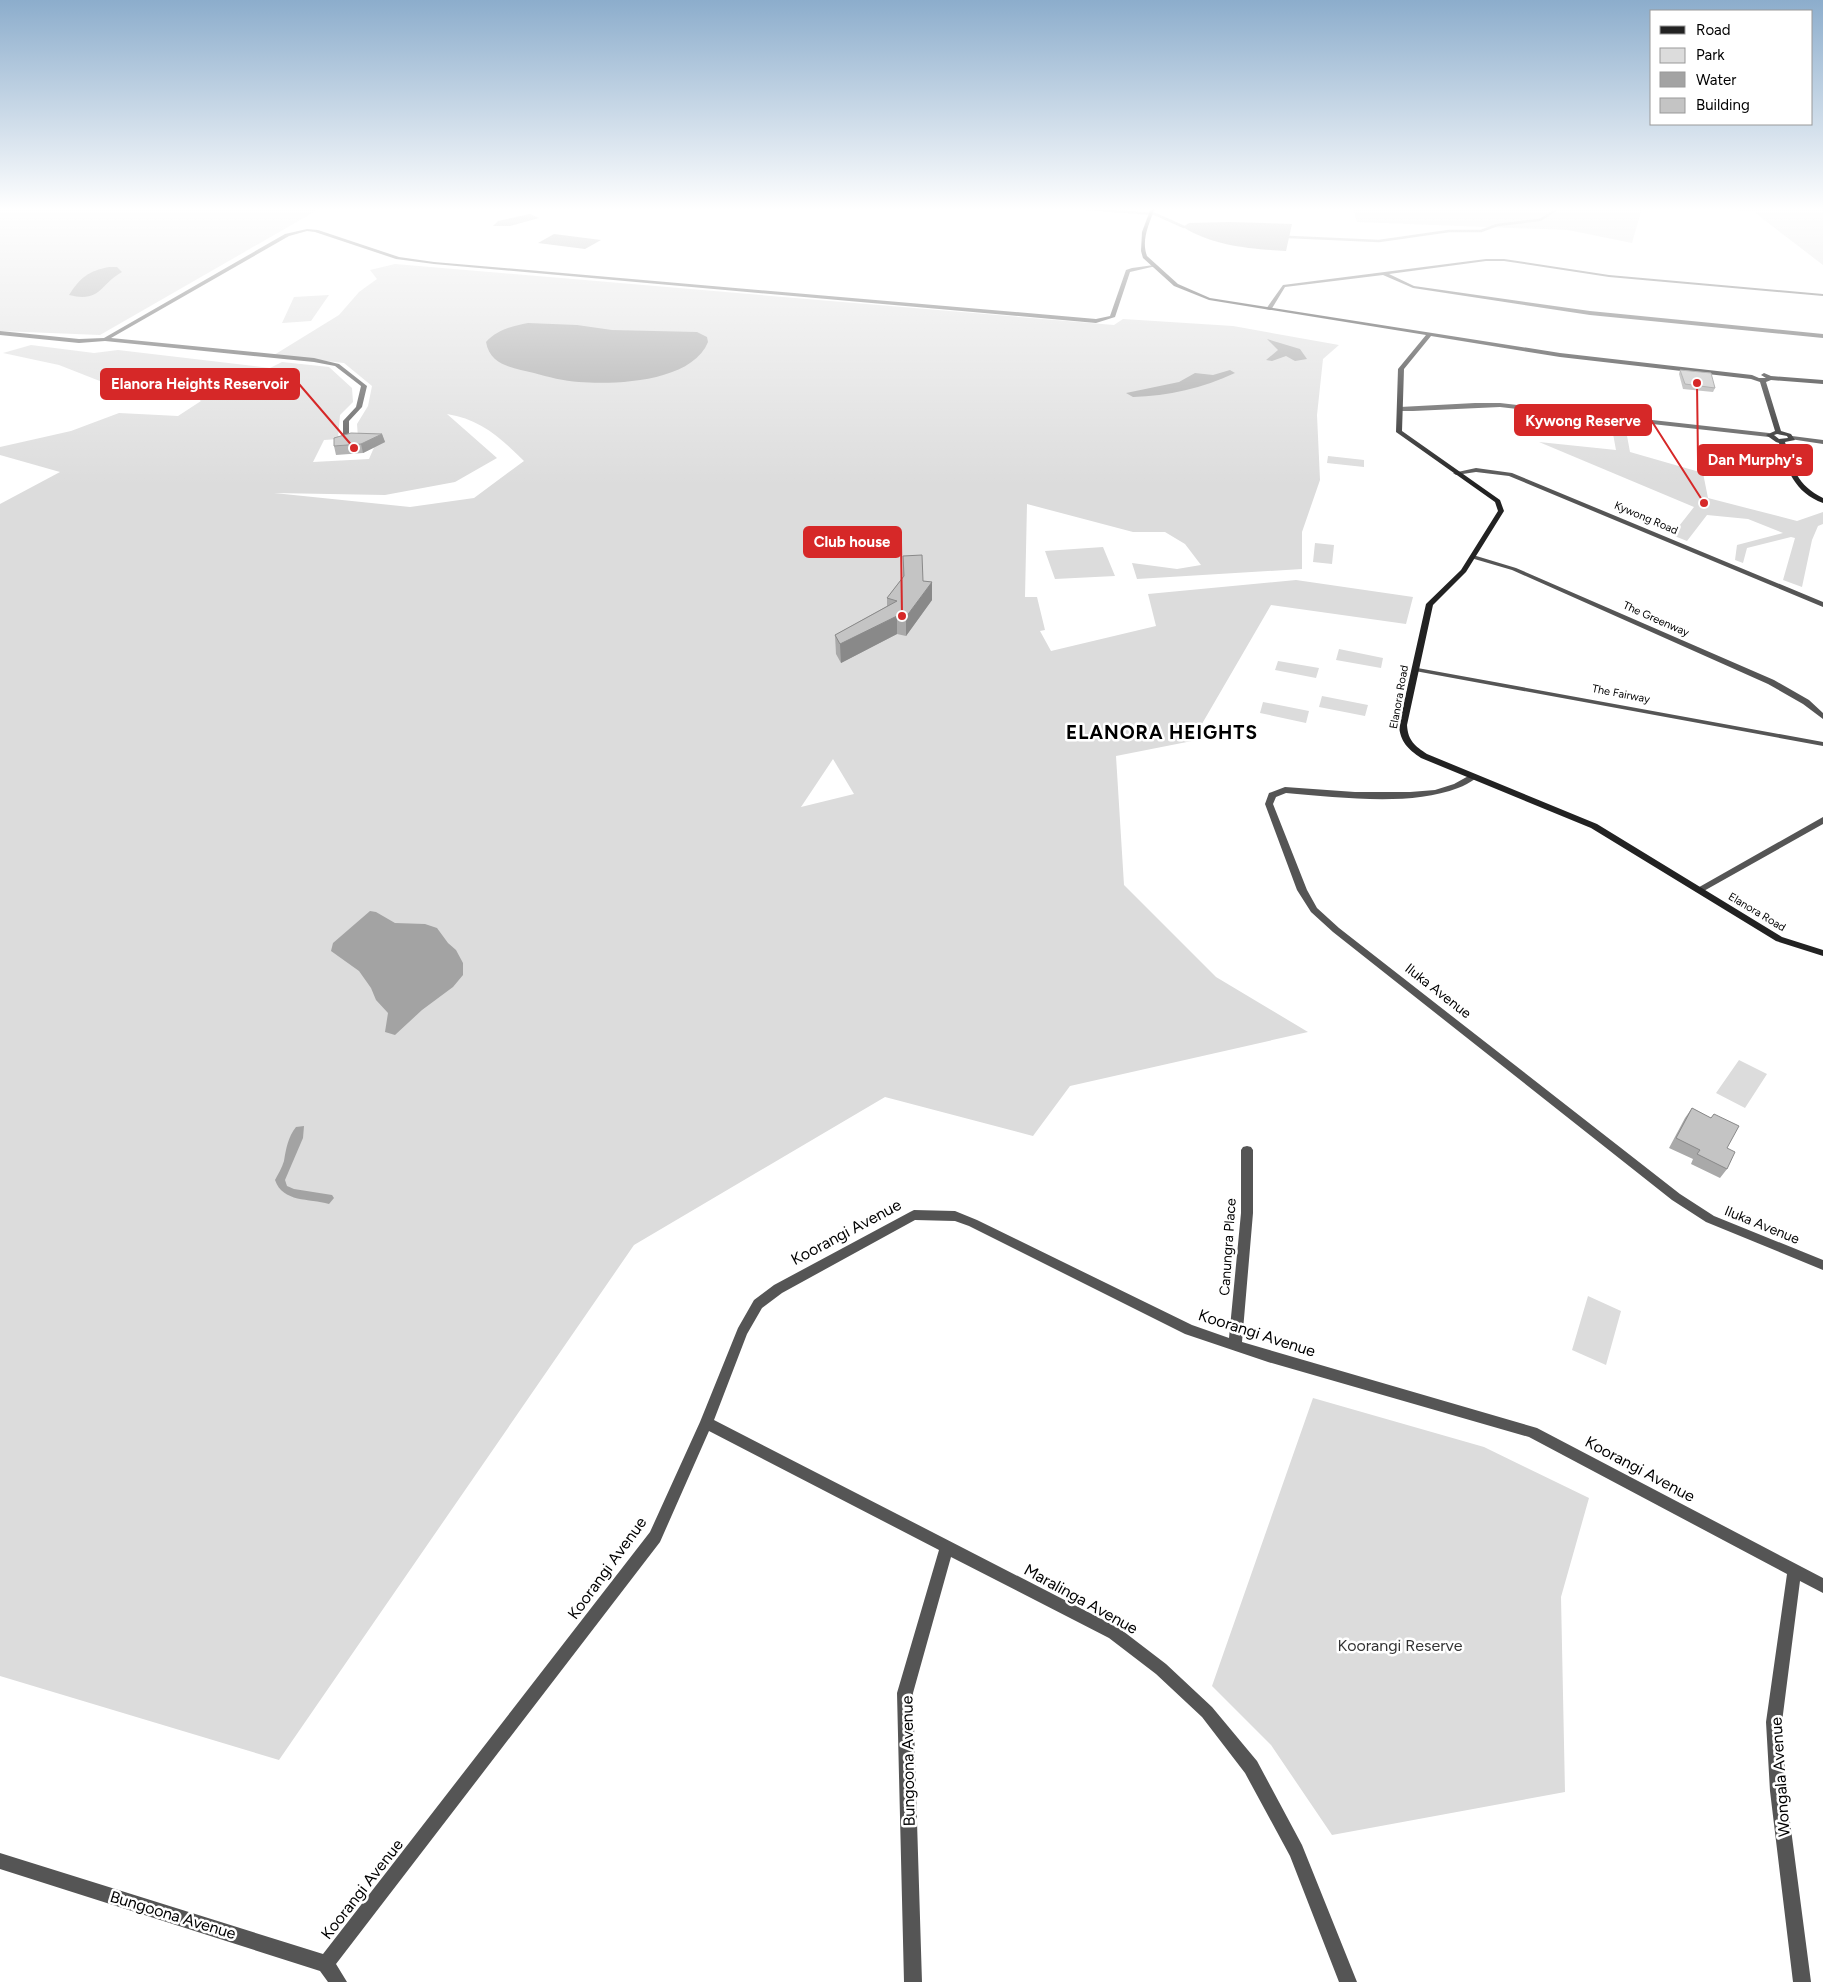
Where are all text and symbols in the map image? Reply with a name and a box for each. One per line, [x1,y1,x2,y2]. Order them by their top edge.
legend [1650,10,1813,125]
text: Road [1696,21,1731,39]
text: Park [1696,46,1725,64]
text: Water [1696,71,1736,89]
text: Building [1696,96,1750,114]
callout: Elanora Heights Reservoir [101,369,299,399]
text: Elanora Heights Reservoir [111,375,289,393]
callout: Kywong Reserve [1515,405,1651,435]
text: Kywong Reserve [1525,412,1642,430]
callout: Dan Murphy's [1698,445,1812,475]
text: Dan Murphy's [1708,451,1802,469]
street label: Kywong Road [1612,499,1680,537]
callout: Club house [804,527,901,557]
text: Club house [814,533,891,551]
street label: The Greenway [1621,599,1691,639]
street label: Elanora Road [1387,664,1411,730]
street label: The Fairway [1591,682,1651,706]
district label: ELANORA HEIGHTS [1066,721,1258,744]
street label: Elanora Road [1726,890,1788,934]
street label: Iluka Avenue [1402,960,1475,1022]
street label: Koorangi Avenue [788,1195,904,1269]
street label: Canungra Place [1216,1197,1240,1296]
street label: Iluka Avenue [1722,1202,1802,1248]
street label: Koorangi Avenue [1196,1305,1318,1361]
street label: Koorangi Avenue [1582,1432,1698,1506]
street label: Koorangi Avenue [564,1513,651,1623]
street label: Maralinga Avenue [1021,1560,1141,1638]
park label: Koorangi Reserve [1338,1636,1463,1655]
street label: Bungoona Avenue [897,1695,919,1827]
street label: Wongala Avenue [1766,1716,1794,1838]
street label: Koorangi Avenue [317,1835,407,1943]
street label: Bungoona Avenue [108,1887,239,1943]

